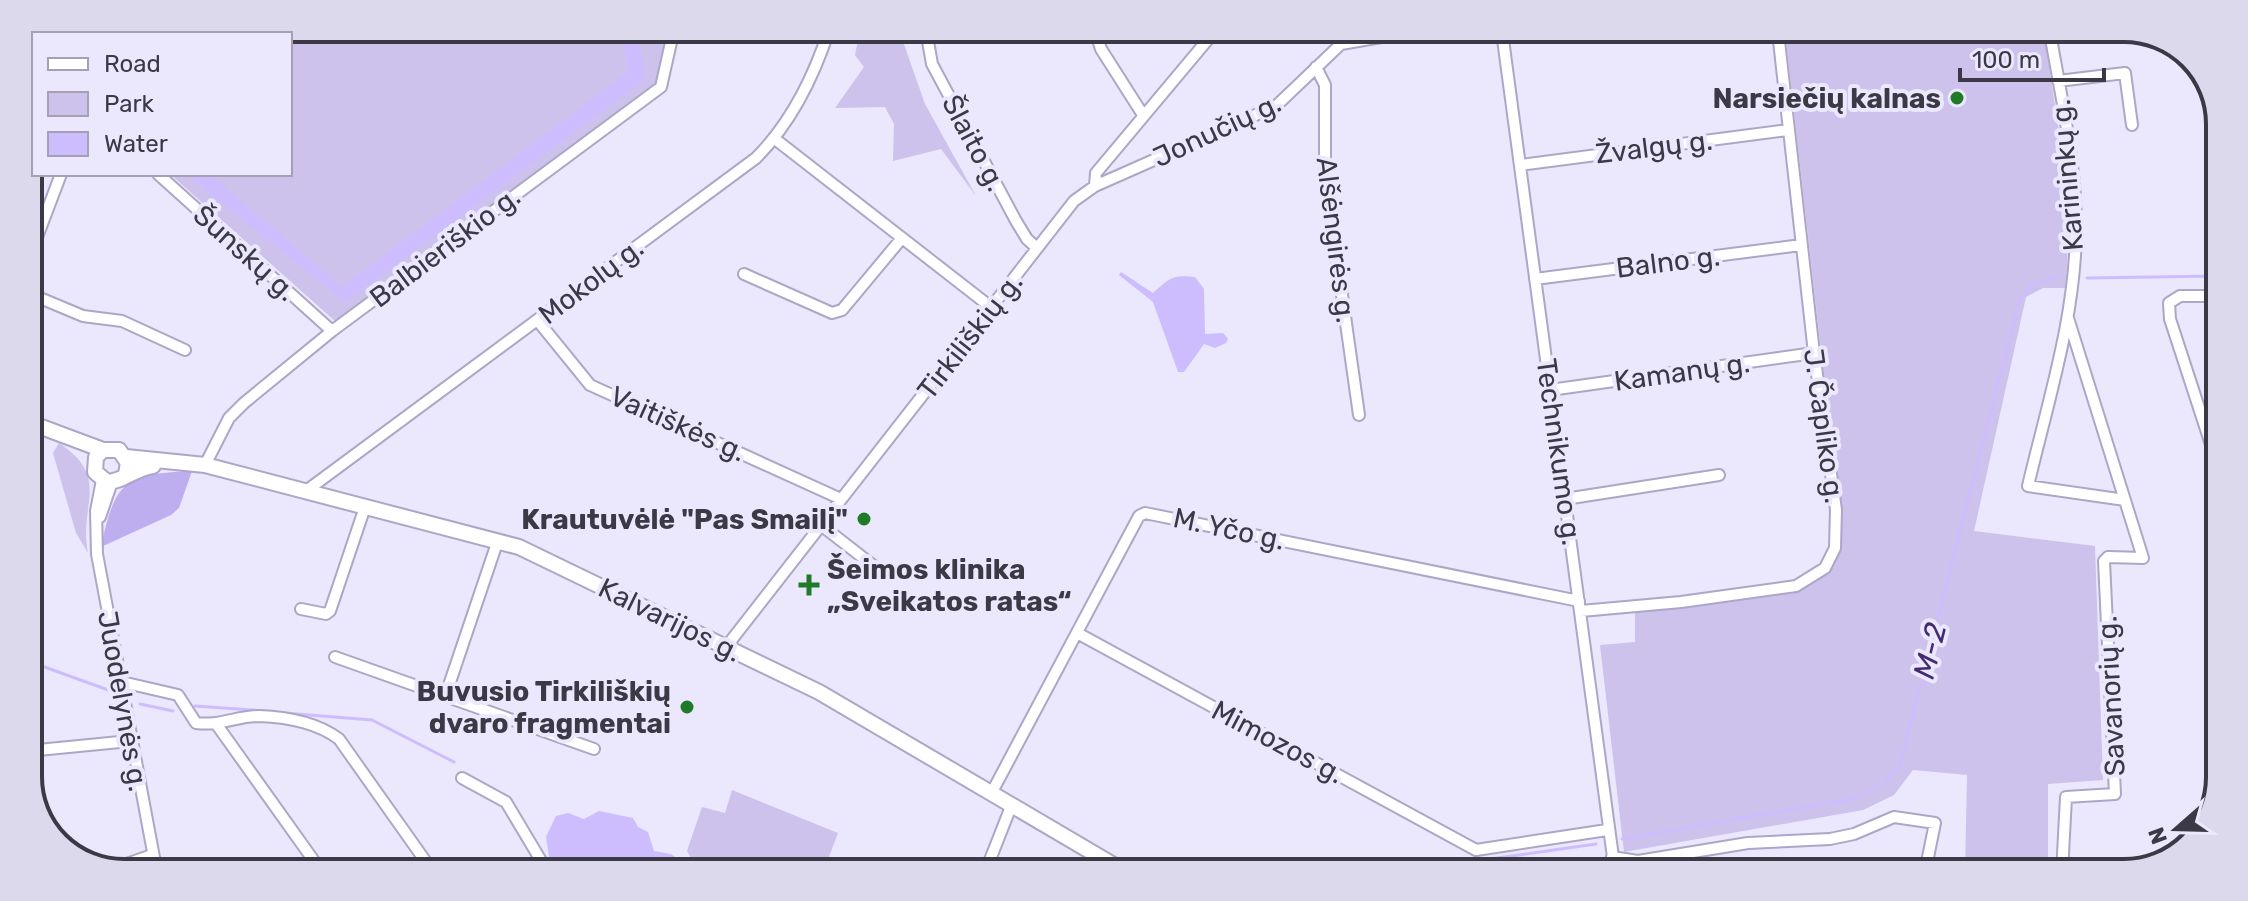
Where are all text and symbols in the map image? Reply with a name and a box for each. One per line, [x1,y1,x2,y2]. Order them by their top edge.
legend [32,32,292,176]
scale bar [1960,32,2104,82]
text: 100 m [1972,46,2040,74]
text: Road [104,50,161,78]
place label: Narsiečių kalnas [1712,82,1941,115]
street label: Jonučių g. [1148,86,1286,174]
street label: Šlaito g. [935,89,1013,197]
marker: Narsiečių kalnas [1948,89,1966,107]
text: Park [104,90,155,118]
street label: Karininkų g. [2044,98,2090,252]
street label: Žvalgų g. [1594,123,1714,171]
text: Water [104,130,168,158]
street label: Alšėngirės g. [1309,155,1363,325]
street label: Balbieriškio g. [363,180,527,314]
street label: Šunskų g. [187,198,303,308]
street label: Mokolų g. [532,231,650,331]
street label: Balno g. [1614,239,1722,285]
street label: Tirkiliškių g. [910,266,1030,406]
street label: Kamanų g. [1612,346,1752,398]
street label: J. Čapliko g. [1797,346,1851,506]
street label: Technikumo g. [1530,356,1588,548]
street label: Vaitiškės g. [605,379,751,469]
street label: M. Yčo g. [1170,501,1288,557]
place label: Krautuvėlė "Pas Smailį" [521,503,848,536]
marker: Krautuvėlė "Pas Smailį" [855,510,873,528]
place label: Šeimos klinika „Sveikatos ratas“ [827,553,1072,618]
street label: Kalvarijos g. [593,571,747,669]
marker: Šeimos klinika „Sveikatos ratas“ [798,574,820,596]
street label: Juodelynės g. [91,608,155,794]
street label: Savanorių g. [2090,615,2132,777]
water label: M-2 [1906,619,1954,682]
place label: Buvusio Tirkiliškių dvaro fragmentai [416,675,671,740]
street label: Mimozos g. [1206,693,1350,791]
marker: Buvusio Tirkiliškių dvaro fragmentai [678,698,696,716]
north arrow [2136,789,2216,869]
text: N [2142,824,2173,848]

